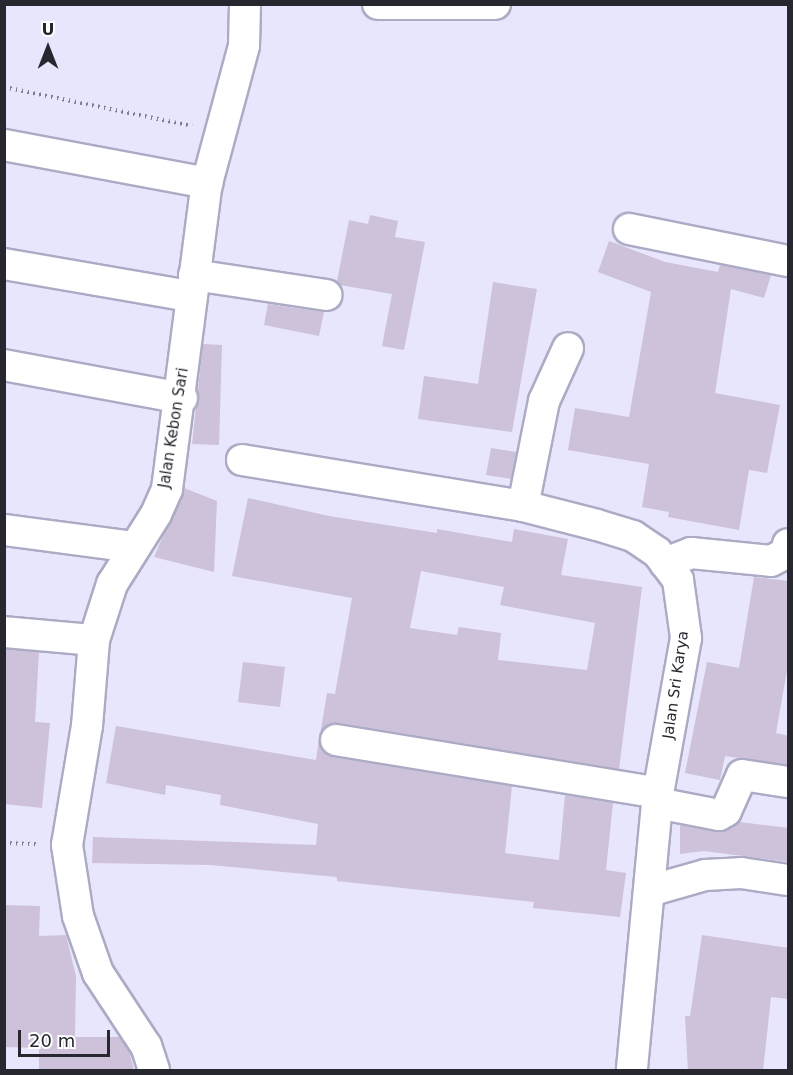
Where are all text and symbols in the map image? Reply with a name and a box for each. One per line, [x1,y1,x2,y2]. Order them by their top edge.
north arrow [18,18,78,78]
text: U [42,20,55,39]
street label: Jalan Kebon Sari [156,367,192,489]
street label: Jalan Sri Karya [660,630,692,740]
scale bar [21,1018,112,1056]
text: 20 m [29,1030,75,1051]

